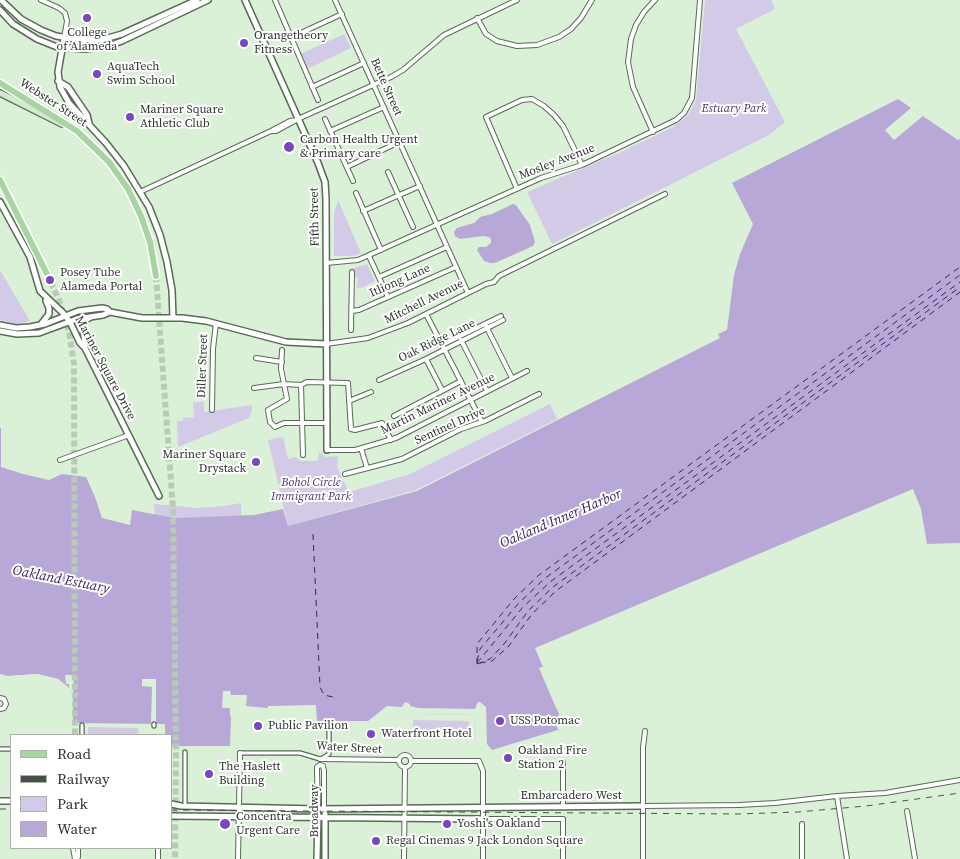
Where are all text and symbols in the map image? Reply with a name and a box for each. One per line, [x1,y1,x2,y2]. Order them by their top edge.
marker: College of Alameda [81,12,93,24]
place label: College of Alameda [57,26,117,54]
place label: Orangetheory Fitness [254,29,328,57]
marker: Orangetheory Fitness [238,37,250,49]
street label: Bette Street [367,56,405,118]
place label: AquaTech Swim School [107,60,175,88]
marker: AquaTech Swim School [91,68,103,80]
street label: Webster Street [16,76,90,130]
park label: Estuary Park [702,102,766,116]
place label: Mariner Square Athletic Club [140,103,223,131]
marker: Mariner Square Athletic Club [124,111,136,123]
place label: Carbon Health Urgent & Primary care [300,133,418,161]
marker: Carbon Health Urgent & Primary care [282,140,296,154]
street label: Mosley Avenue [517,141,597,183]
street label: Fifth Street [307,187,323,247]
street label: Itliong Lane [367,261,433,301]
place label: Posey Tube Alameda Portal [60,266,142,294]
marker: Posey Tube Alameda Portal [44,274,56,286]
street label: Mitchell Avenue [382,277,466,327]
street label: Mariner Square Drive [72,314,138,422]
street label: Oak Ridge Lane [396,316,478,366]
street label: Diller Street [195,334,211,398]
street label: Martin Mariner Avenue [378,370,498,438]
street label: Sentinel Drive [413,404,487,448]
place label: Mariner Square Drystack [163,448,246,476]
marker: Mariner Square Drystack [250,456,262,468]
park label: Bohol Circle Immigrant Park [271,476,351,504]
water label: Oakland Inner Harbor [498,486,624,552]
water label: Oakland Estuary [11,562,111,598]
place label: USS Potomac [510,714,580,728]
marker: USS Potomac [494,715,506,727]
place label: Public Pavilion [268,719,348,733]
marker: Public Pavilion [252,720,264,732]
place label: Waterfront Hotel [381,727,472,741]
marker: Waterfront Hotel [365,728,377,740]
legend [10,734,172,849]
street label: Water Street [316,739,382,757]
text: Road [57,743,91,764]
place label: Oakland Fire Station 2 [518,744,587,772]
marker: Oakland Fire Station 2 [502,752,514,764]
place label: The Haslett Building [219,760,280,788]
text: Railway [57,768,110,789]
marker: The Haslett Building [203,768,215,780]
street label: Broadway [308,785,322,837]
street label: Embarcadero West [520,789,622,803]
text: Park [57,793,88,814]
place label: Concentra Urgent Care [236,810,300,838]
marker: Concentra Urgent Care [218,817,232,831]
place label: Yoshi's Oakland [457,817,541,831]
text: Water [57,818,97,839]
marker: Yoshi's Oakland [441,818,453,830]
place label: Regal Cinemas 9 Jack London Square [386,834,583,848]
marker: Regal Cinemas 9 Jack London Square [370,835,382,847]

